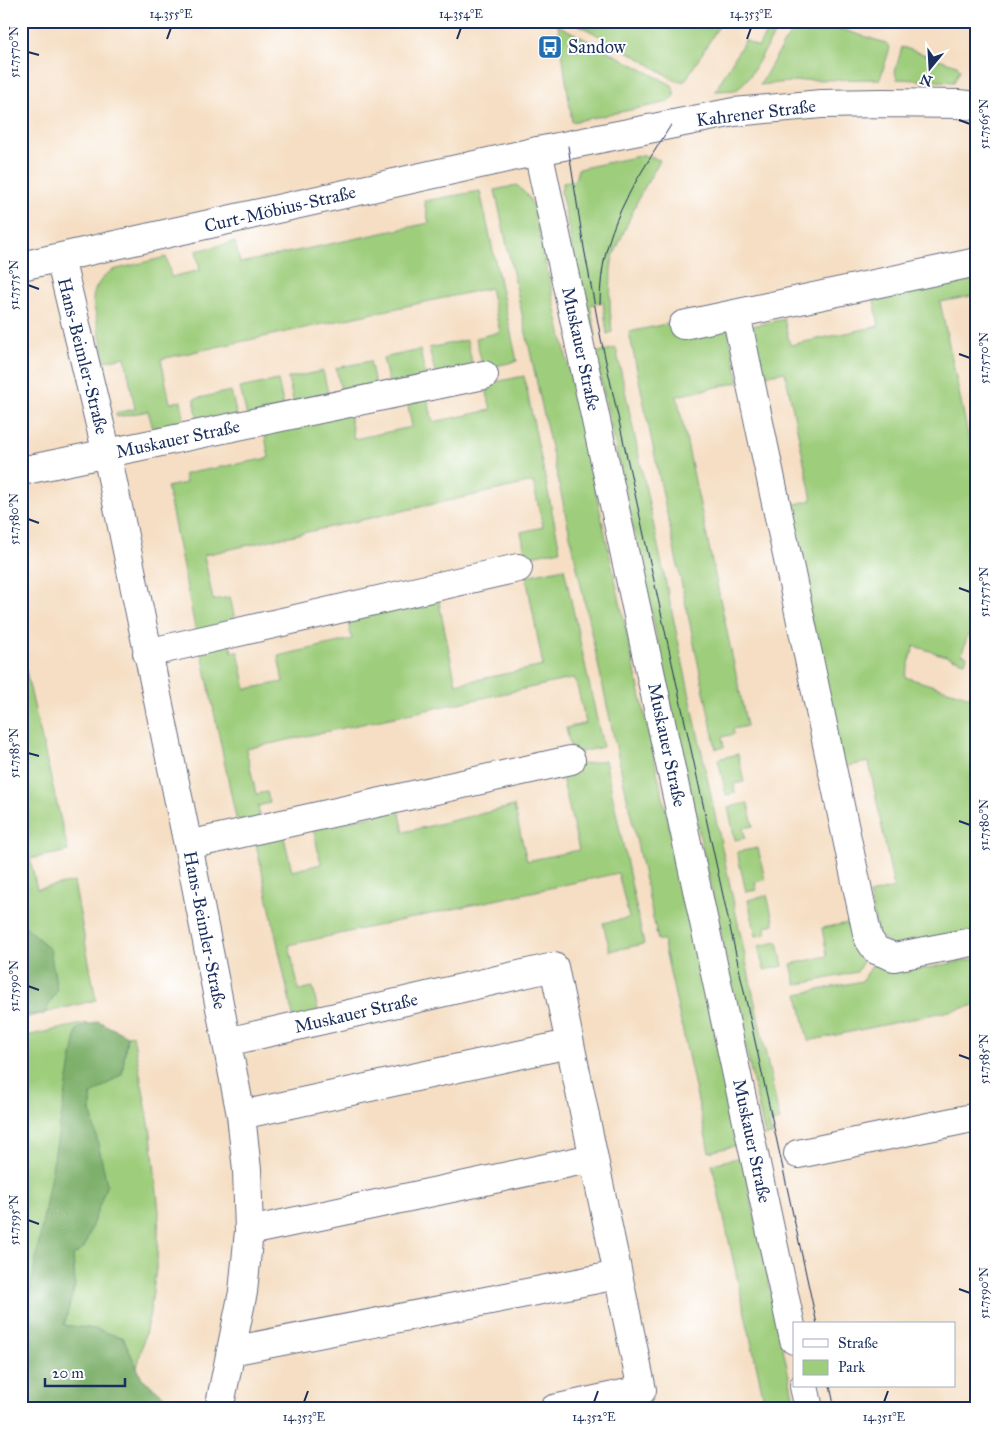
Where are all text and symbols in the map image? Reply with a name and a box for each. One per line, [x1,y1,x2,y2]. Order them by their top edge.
text: 14.355°E [149,7,193,21]
text: 14.354°E [439,7,483,21]
text: 14.353°E [730,7,773,21]
text: 51.7570°N [7,26,21,78]
bus stop icon: Sandow [537,34,563,60]
place label: Sandow [568,36,626,58]
north arrow [906,42,956,92]
text: N [918,70,934,90]
street label: Kahrener Straße [695,95,817,131]
text: 51.7565°N [977,99,991,149]
street label: Curt-Möbius-Straße [202,181,358,237]
text: 51.7575°N [7,260,21,310]
street label: Hans-Beimler-Straße [53,275,113,437]
street label: Muskauer Straße [557,285,605,413]
text: 51.7570°N [977,332,991,384]
street label: Muskauer Straße [114,415,242,463]
text: 51.7580°N [7,493,21,545]
text: 51.7575°N [977,567,991,617]
street label: Muskauer Straße [643,681,691,809]
text: 51.7585°N [7,728,21,778]
text: 51.7580°N [977,799,991,851]
street label: Hans-Beimler-Straße [179,849,231,1011]
text: 51.7590°N [7,960,21,1012]
street label: Muskauer Straße [292,988,420,1038]
text: 51.7585°N [977,1034,991,1084]
street label: Muskauer Straße [728,1077,776,1205]
text: 51.7595°N [7,1195,21,1245]
text: 51.7590°N [977,1267,991,1319]
legend [793,1322,956,1388]
text: Straße [838,1334,878,1352]
scale bar [45,1355,125,1387]
text: Park [838,1358,865,1376]
text: 20 m [52,1364,84,1382]
text: 14.353°E [283,1410,326,1424]
text: 14.352°E [572,1410,616,1424]
text: 14.351°E [863,1410,906,1424]

